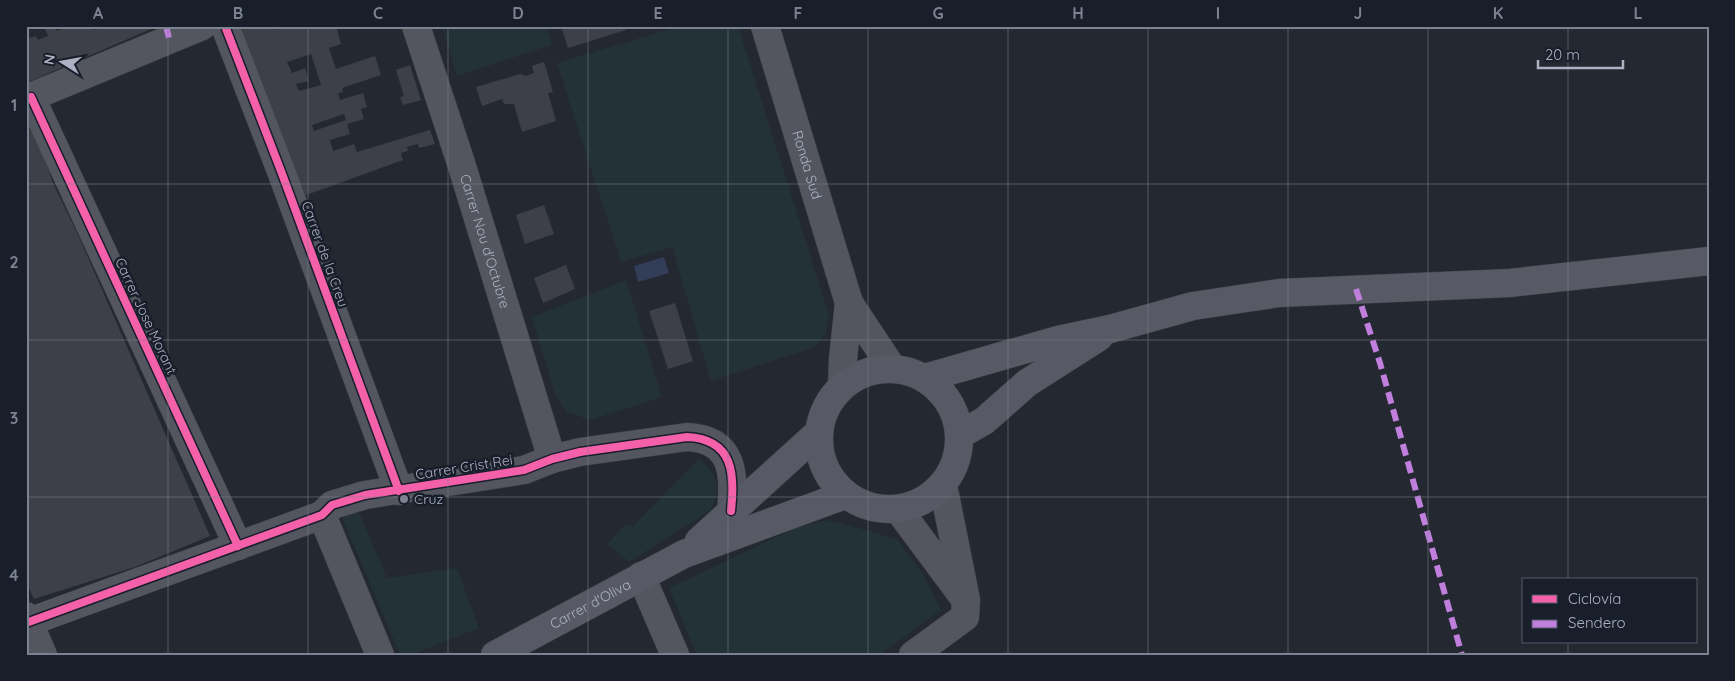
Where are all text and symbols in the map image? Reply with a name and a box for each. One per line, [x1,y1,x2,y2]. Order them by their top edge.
text: A [93,3,104,23]
text: B [233,3,243,23]
text: C [373,3,383,23]
text: D [512,3,524,23]
text: E [653,3,663,23]
text: F [794,3,803,23]
text: G [932,3,944,23]
text: H [1072,3,1084,23]
text: I [1216,3,1220,23]
text: J [1354,3,1362,23]
text: K [1493,3,1503,23]
text: L [1634,3,1643,23]
north arrow [38,38,88,88]
scale bar [1538,38,1622,70]
text: 20 m [1545,45,1580,64]
text: N [39,53,59,66]
text: 1 [11,95,17,115]
street label: Ronda Sud [788,128,826,201]
street label: Carrer Nou d'Octubre [456,172,514,310]
street label: Carrer de la Creu [298,199,352,309]
text: 2 [9,252,19,272]
street label: Carrer Jose Morant [111,255,181,377]
text: 3 [10,408,18,428]
street label: Carrer Crist Rei [414,450,514,484]
place label: Cruz [414,490,443,508]
marker: Cruz [398,493,410,505]
text: 4 [9,565,19,585]
street label: Carrer d'Oliva [547,575,634,633]
legend [1522,578,1698,644]
text: Ciclovía [1568,589,1621,608]
text: Sendero [1568,613,1626,632]

